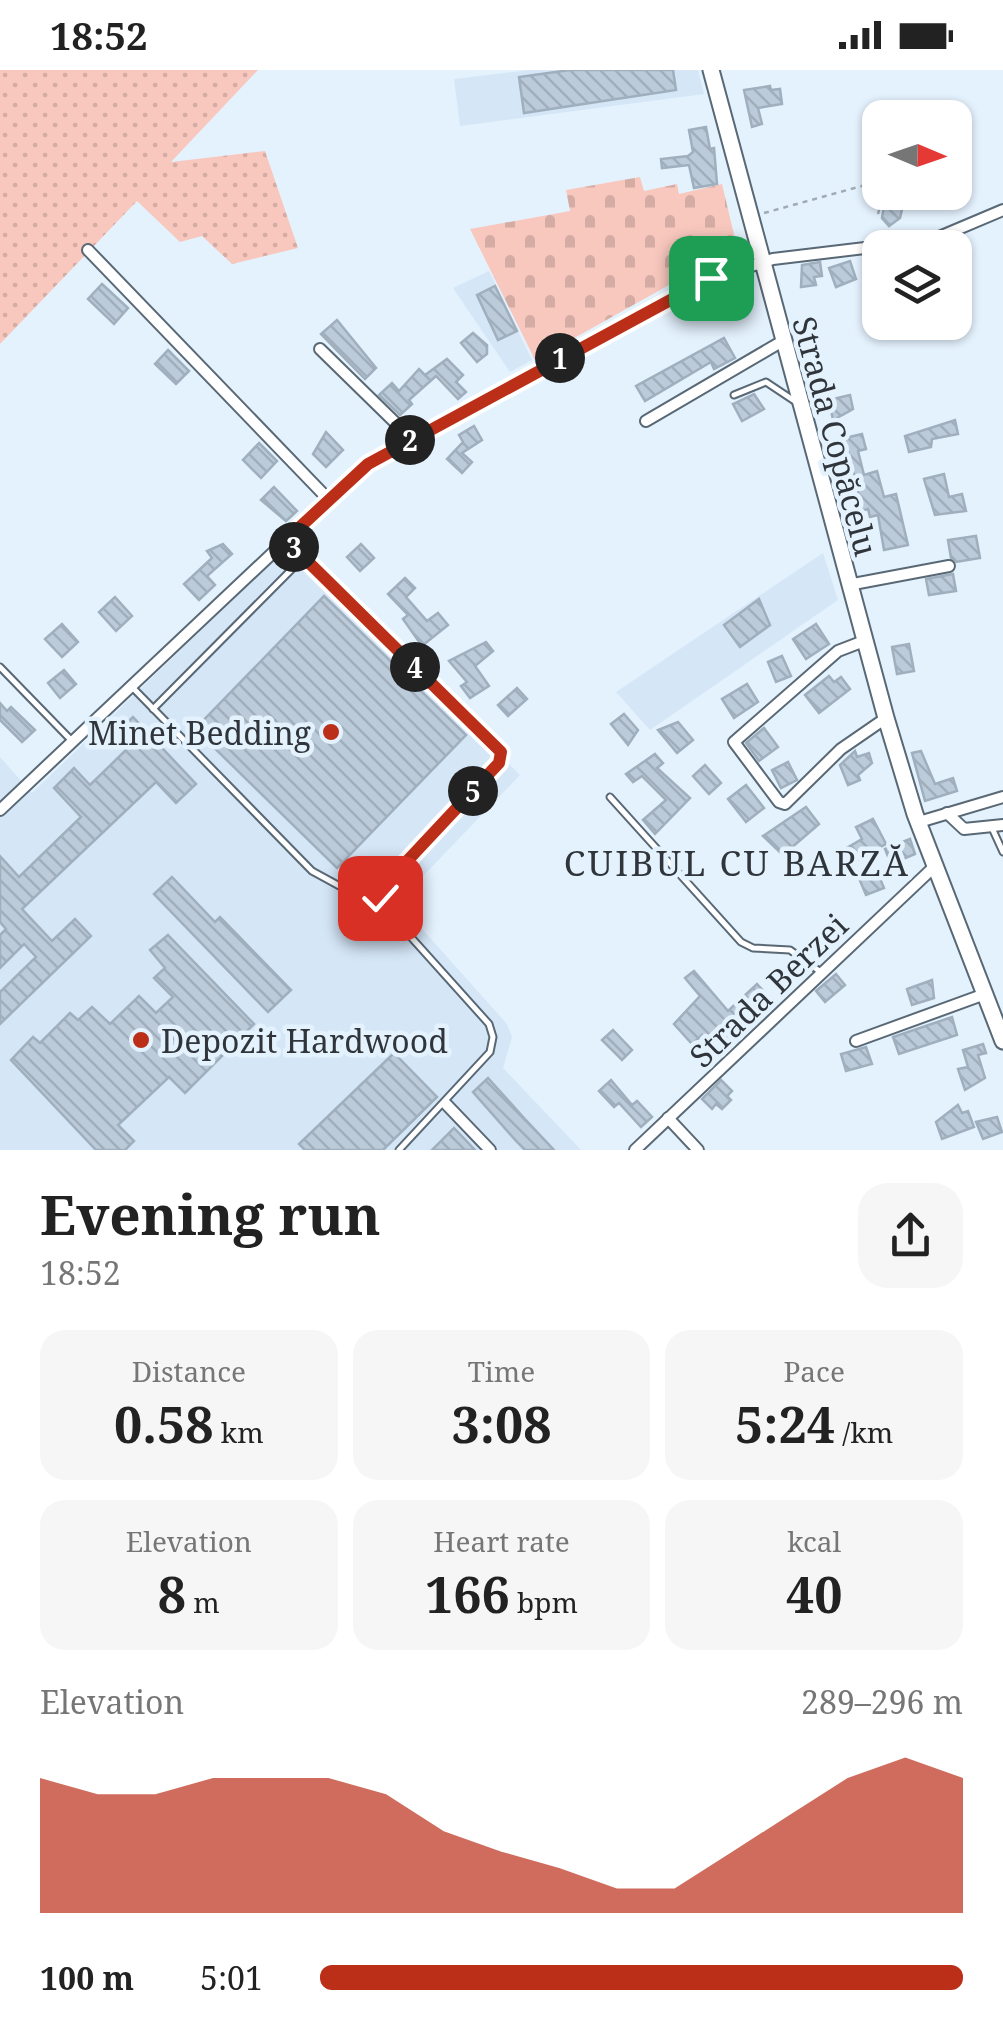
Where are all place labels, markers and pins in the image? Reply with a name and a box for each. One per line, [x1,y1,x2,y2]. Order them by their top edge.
pin [669,236,754,321]
pin: 1 [535,333,585,383]
pin: 2 [385,415,435,465]
pin: 3 [269,522,319,572]
pin: 4 [390,642,440,692]
place label: Minet Bedding [88,711,311,754]
marker: Minet Bedding [320,721,342,743]
pin: 5 [448,766,498,816]
pin [338,856,423,941]
place label: Depozit Hardwood [161,1019,448,1062]
marker: Depozit Hardwood [130,1029,152,1051]

